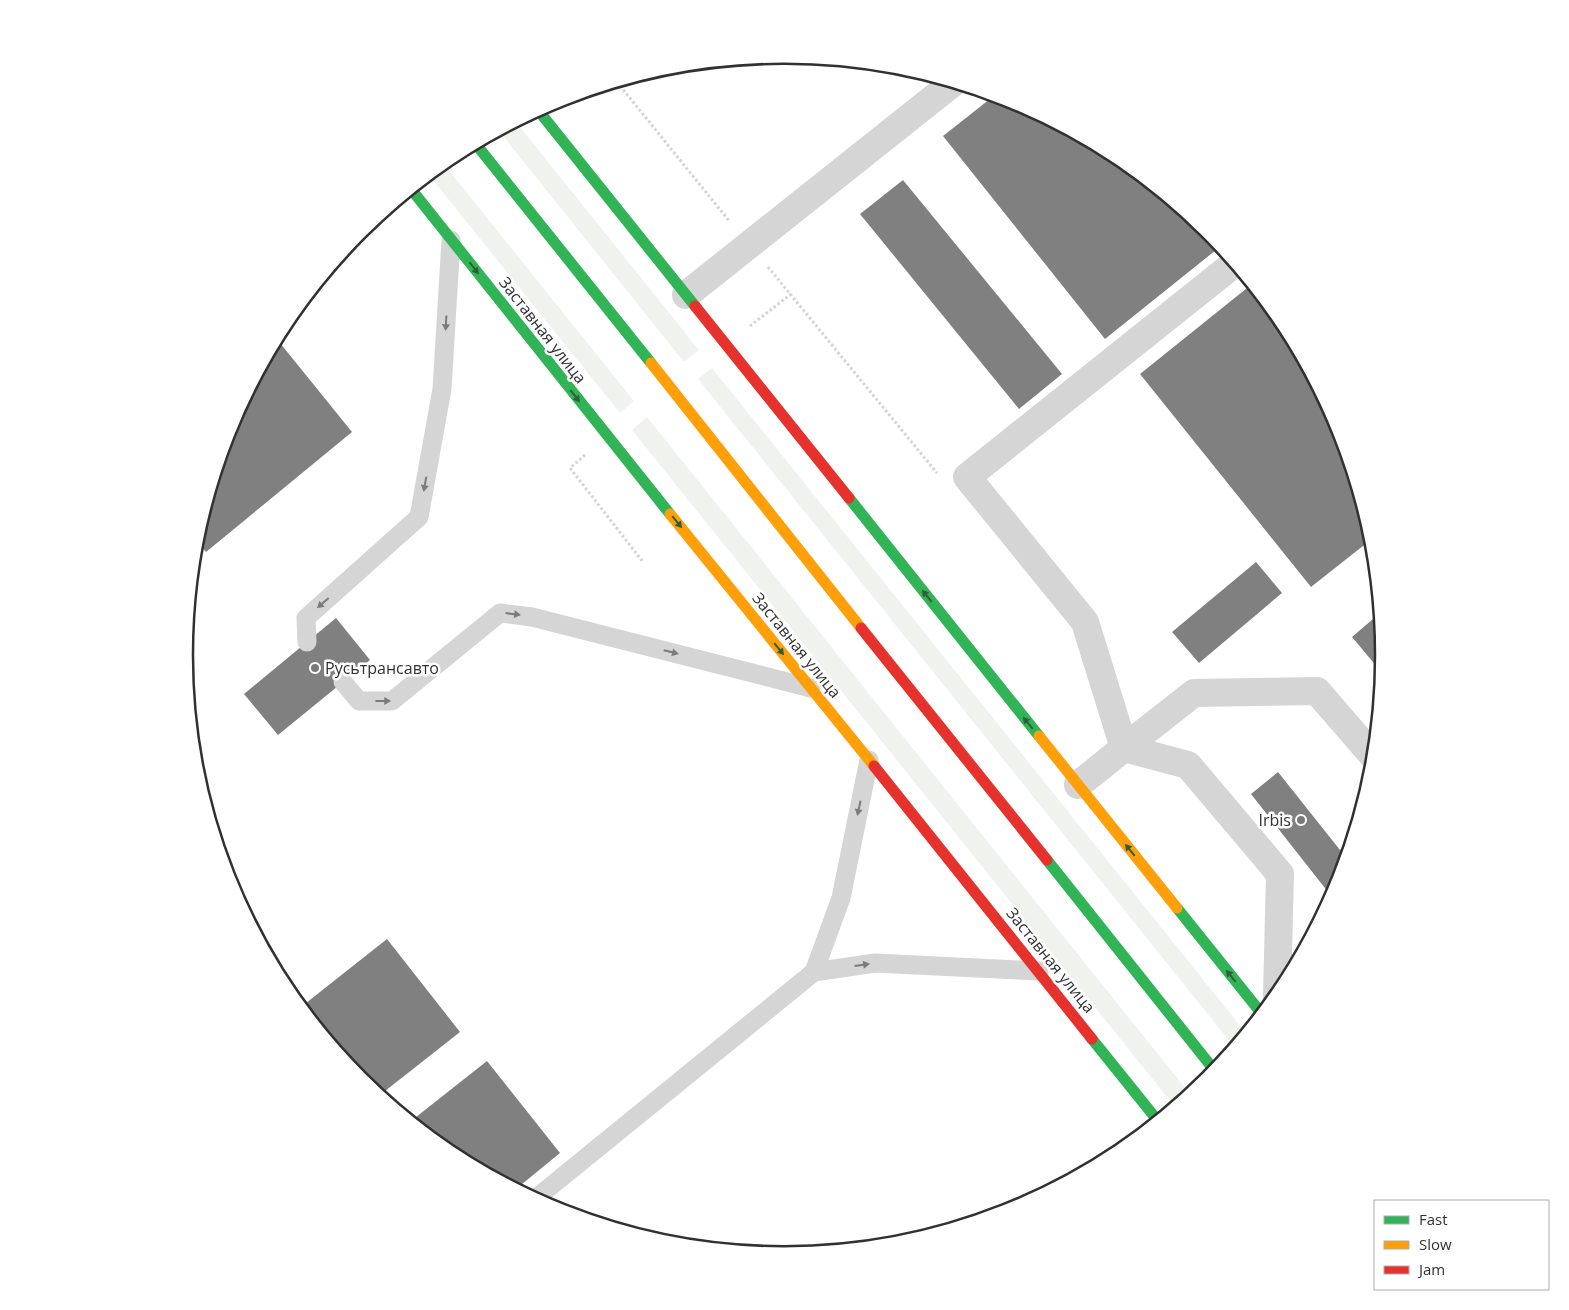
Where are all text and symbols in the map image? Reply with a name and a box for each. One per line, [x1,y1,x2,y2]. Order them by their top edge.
one-way arrow [469,262,479,275]
street label: Заставная улица [494,272,592,388]
one-way arrow [442,316,450,332]
one-way arrow [569,389,580,402]
one-way arrow [421,477,429,493]
one-way arrow [671,516,682,529]
street label: Заставная улица [748,588,846,702]
one-way arrow [921,590,932,603]
one-way arrow [317,597,329,609]
one-way arrow [506,610,522,618]
one-way arrow [774,642,785,655]
one-way arrow [664,648,679,656]
place label: Русьтрансавто [325,657,439,679]
marker: Русьтрансавто [309,662,321,674]
one-way arrow [375,697,391,705]
one-way arrow [1023,716,1034,729]
one-way arrow [855,800,863,816]
place label: Irbis [1259,809,1291,831]
marker: Irbis [1295,814,1307,826]
one-way arrow [1125,843,1135,856]
street label: Заставная улица [1002,903,1100,1017]
one-way arrow [855,961,871,969]
one-way arrow [1226,970,1237,983]
legend [1374,1200,1549,1290]
text: Fast [1419,1209,1448,1229]
text: Slow [1419,1234,1452,1254]
text: Jam [1417,1259,1445,1279]

